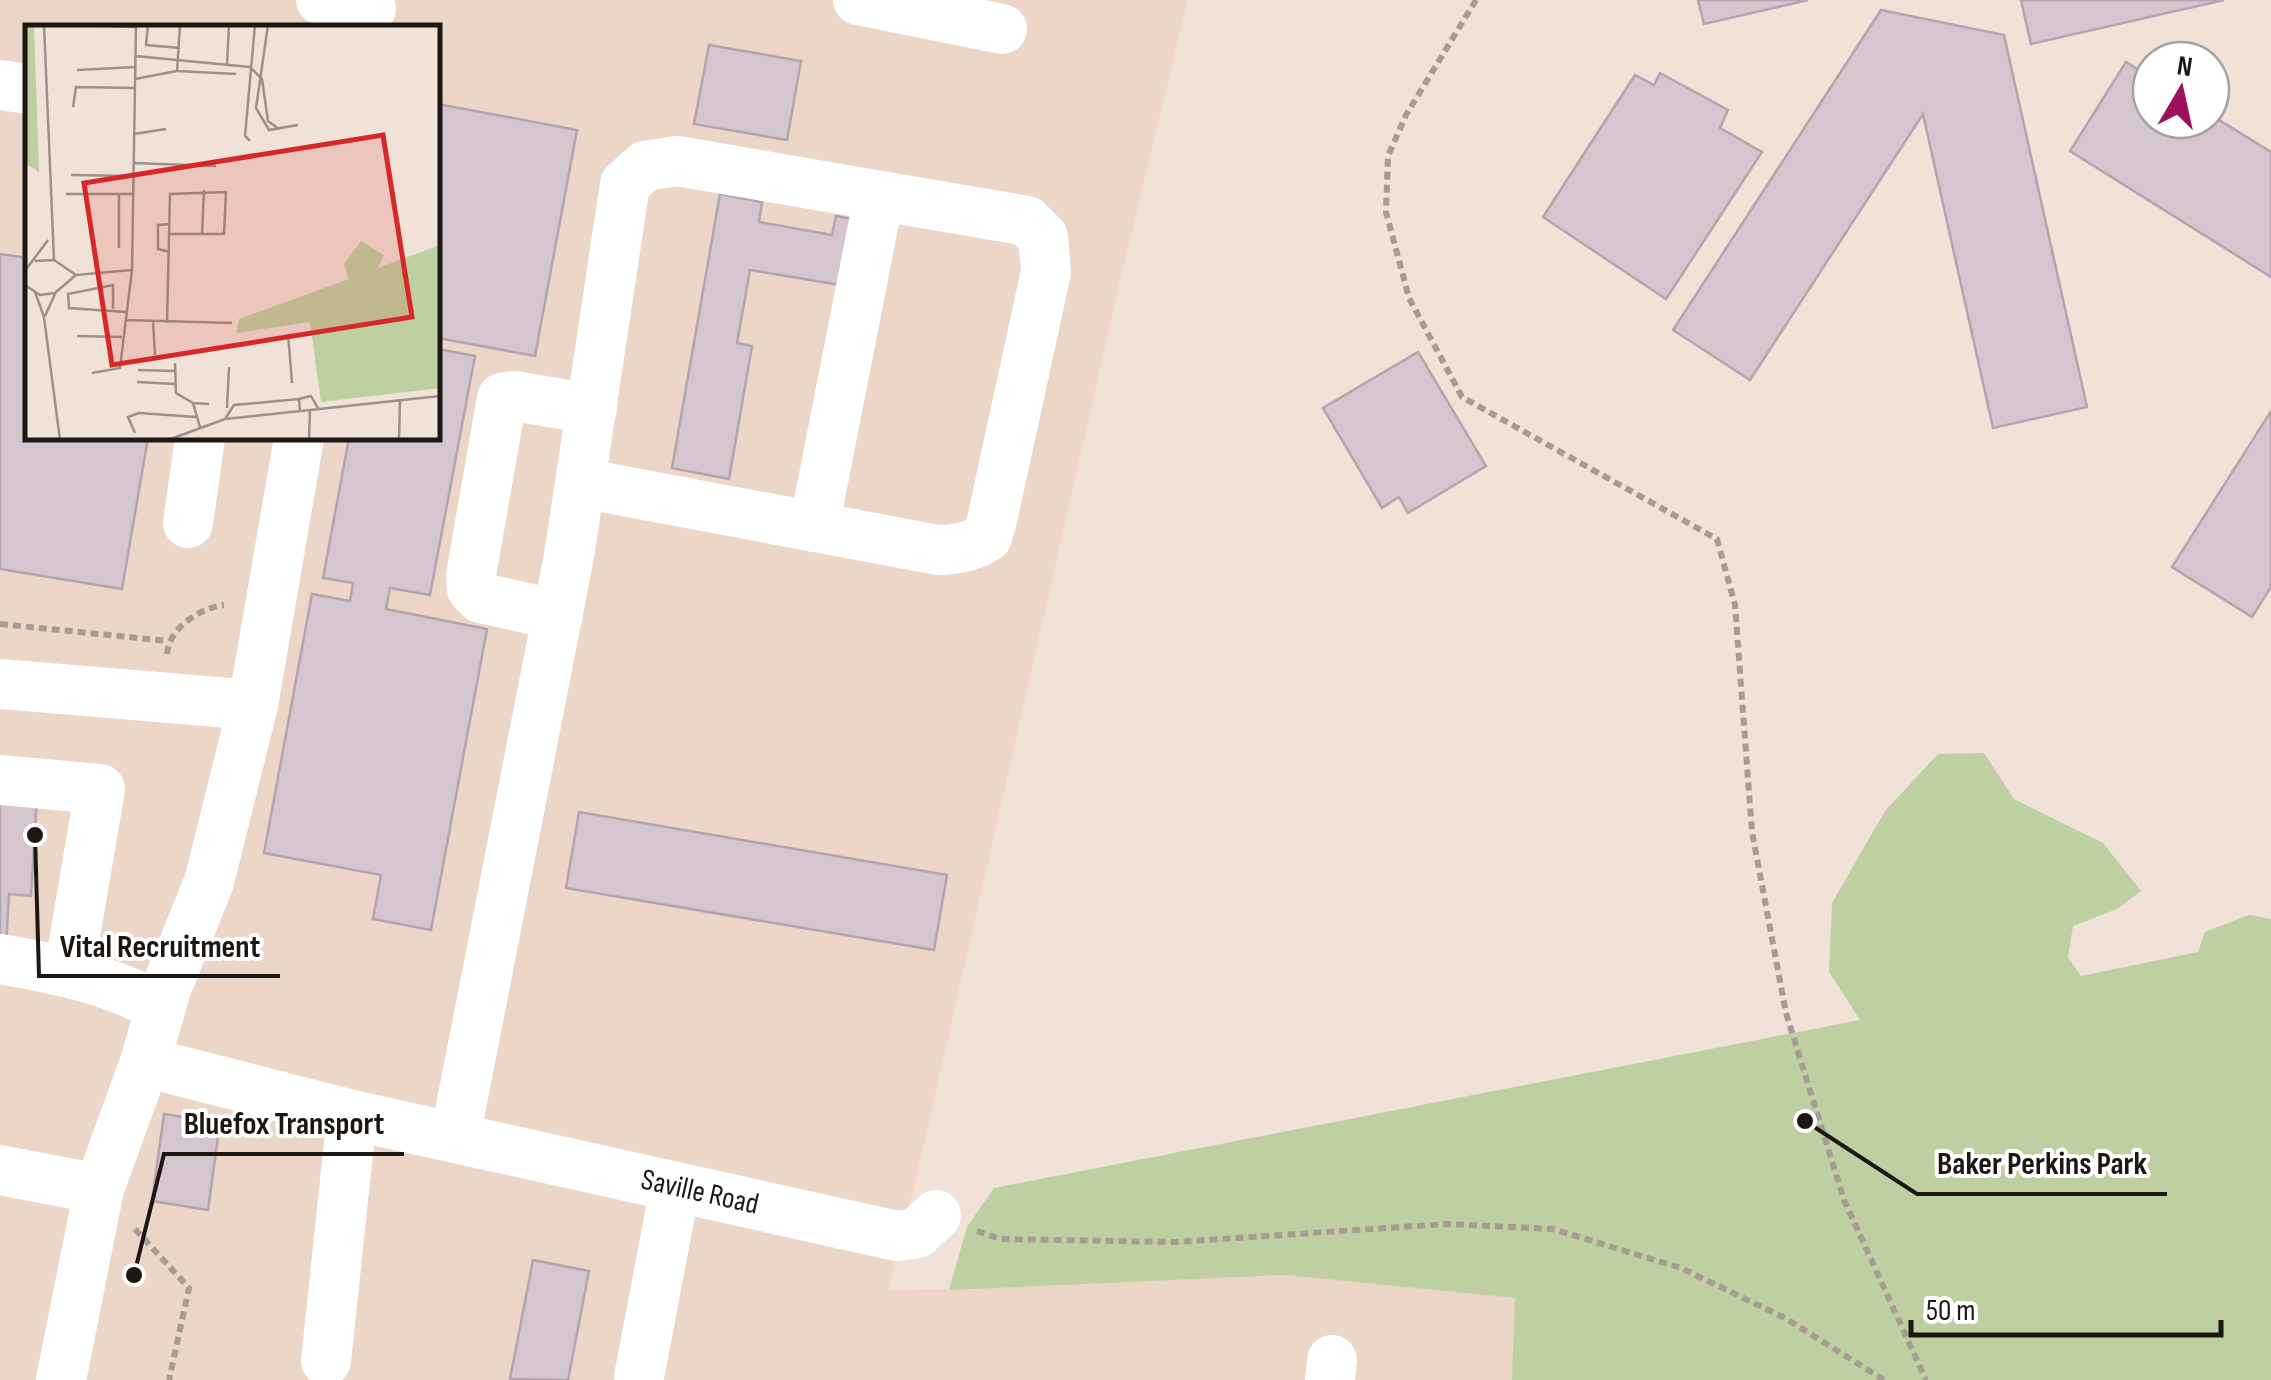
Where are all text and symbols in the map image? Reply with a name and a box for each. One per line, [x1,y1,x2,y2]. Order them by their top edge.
inset map [25,25,440,440]
north arrow [2131,40,2231,140]
text: N [2175,49,2195,84]
callout: Vital Recruitment [39,914,280,976]
text: Vital Recruitment [60,928,260,967]
callout: Bluefox Transport [164,1092,404,1154]
text: Bluefox Transport [184,1105,384,1144]
callout: Baker Perkins Park [1917,1132,2167,1194]
text: Baker Perkins Park [1937,1145,2148,1184]
street label: Saville Road [638,1162,762,1223]
scale bar [1911,1275,2221,1337]
text: 50 m [1926,1293,1975,1329]

